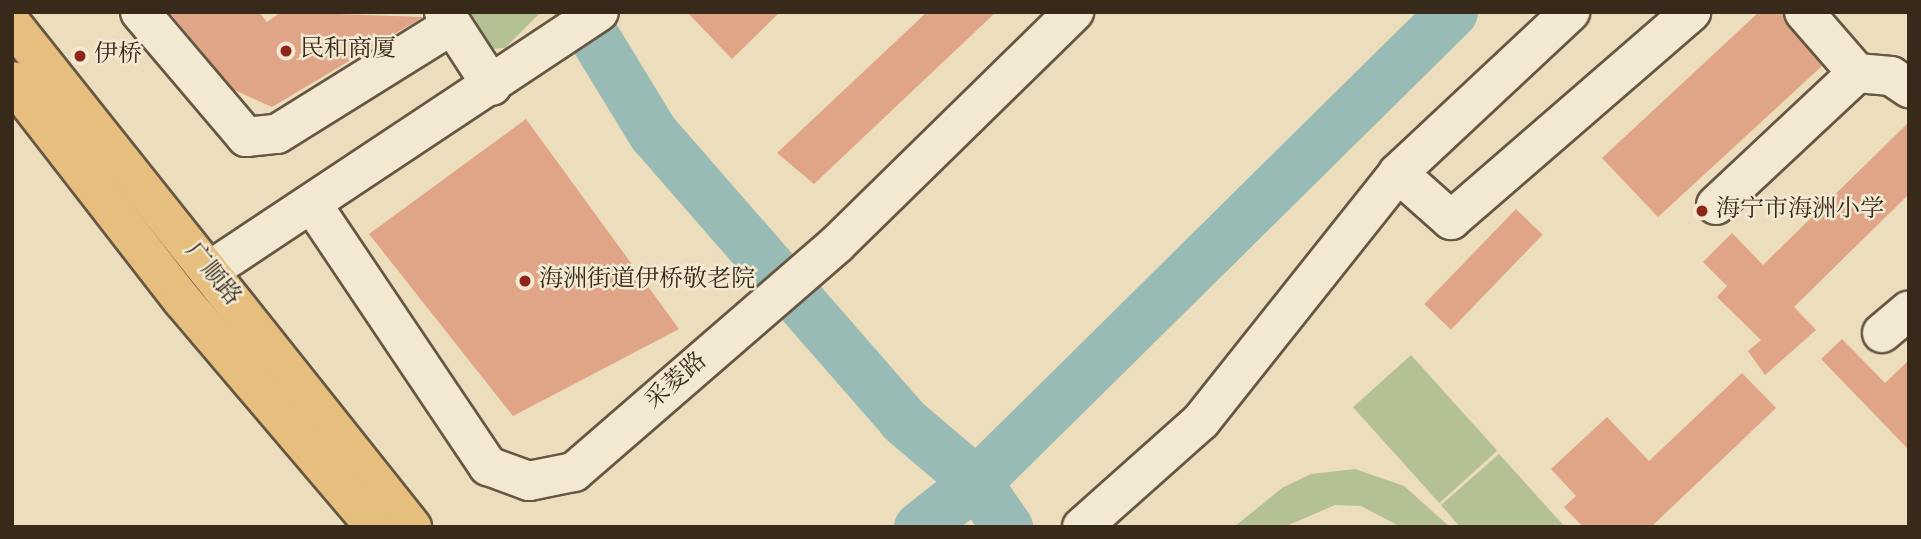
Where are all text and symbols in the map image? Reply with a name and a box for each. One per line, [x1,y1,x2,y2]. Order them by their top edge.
place label: 民和商厦 [300,37,396,65]
place label: 伊桥 [94,42,142,70]
marker: 民和商厦 [278,43,294,59]
marker: 伊桥 [72,48,88,64]
place label: 海宁市海洲小学 [1716,197,1884,225]
marker: 海宁市海洲小学 [1694,203,1710,219]
street label: 广顺路 [178,238,246,312]
place label: 海洲街道伊桥敬老院 [539,267,755,295]
marker: 海洲街道伊桥敬老院 [517,273,533,289]
street label: 采菱路 [640,348,714,416]

